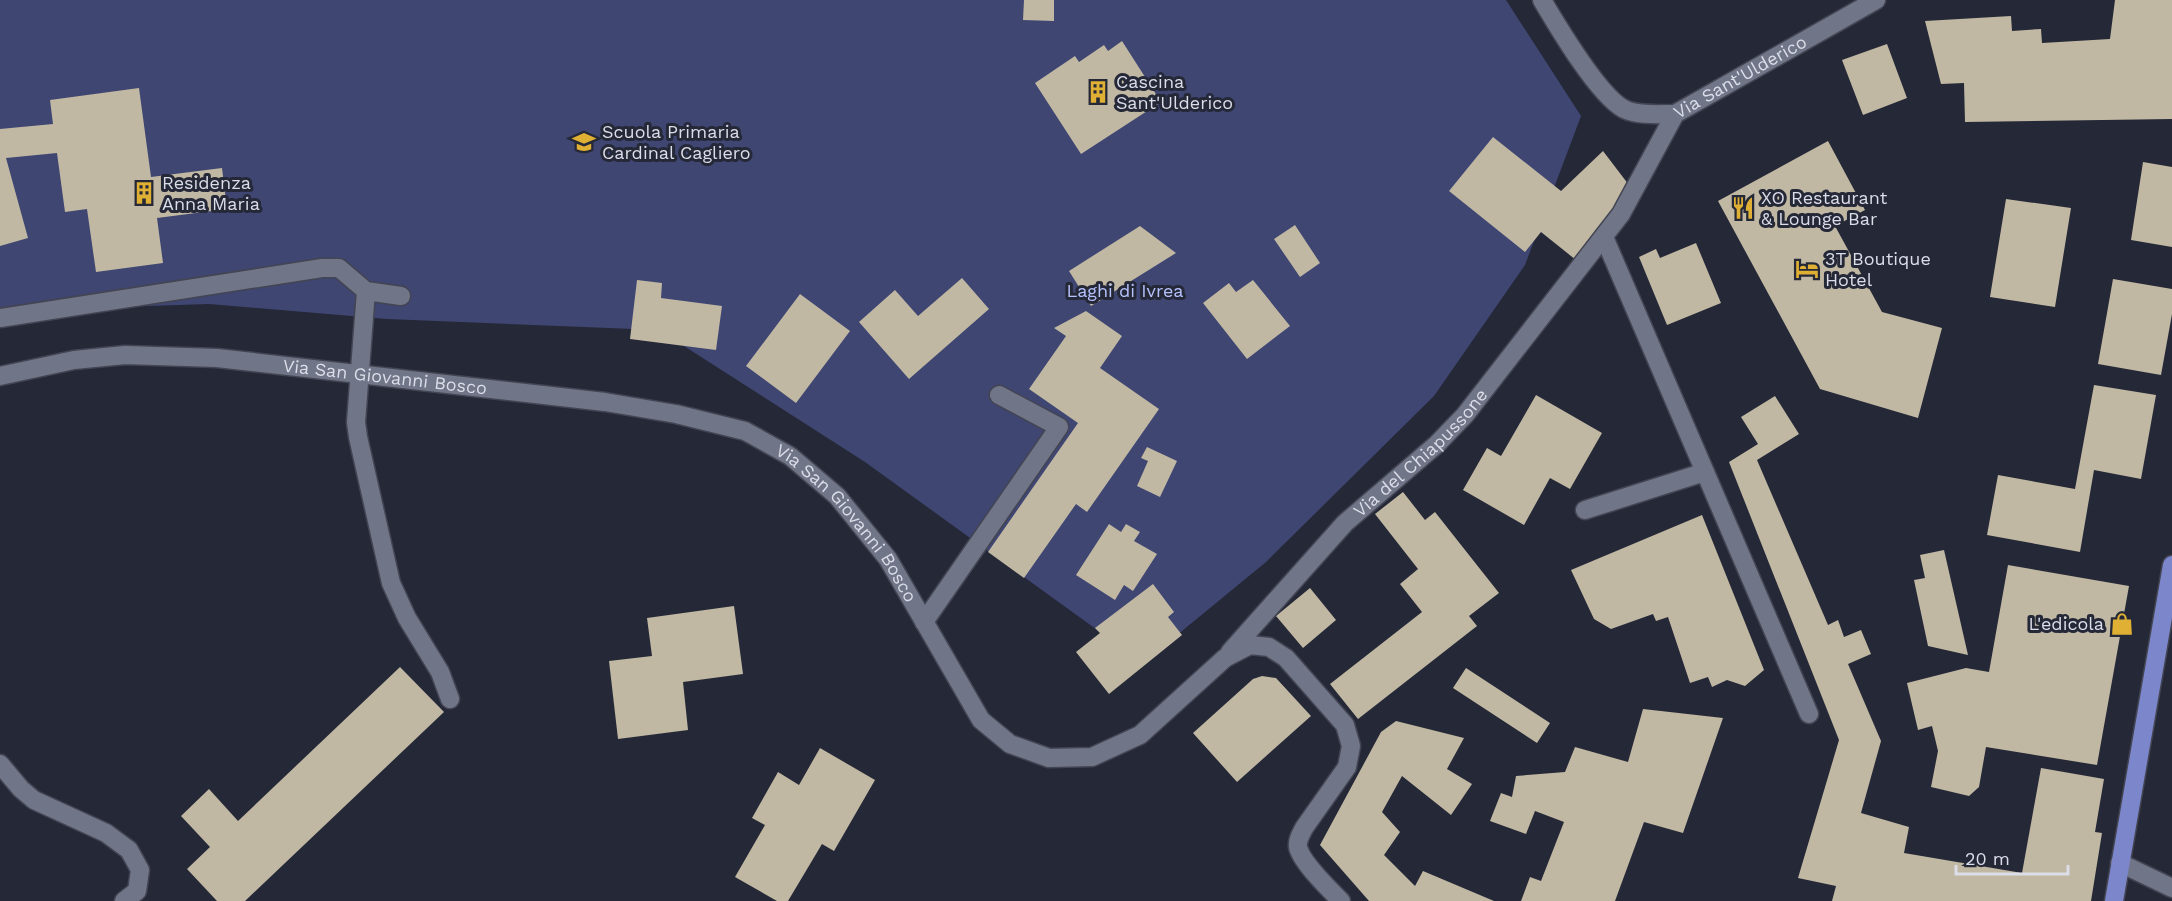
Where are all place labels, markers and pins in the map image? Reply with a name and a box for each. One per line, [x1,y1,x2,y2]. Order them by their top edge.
place label: Cascina Sant'Ulderico [1116,71,1233,113]
building icon: Cascina Sant'Ulderico [1085,79,1111,105]
place label: Scuola Primaria Cardinal Cagliero [602,121,751,163]
school or university icon: Scuola Primaria Cardinal Cagliero [571,129,597,155]
place label: Residenza Anna Maria [162,172,260,214]
building icon: Residenza Anna Maria [131,180,157,206]
place label: XO Restaurant & Lounge Bar [1761,187,1888,229]
restaurant icon: XO Restaurant & Lounge Bar [1730,195,1756,221]
place label: 3T Boutique Hotel [1825,248,1931,290]
hotel icon: 3T Boutique Hotel [1794,256,1820,282]
shop icon: L'edicola [2109,611,2135,637]
place label: L'edicola [2029,613,2104,634]

